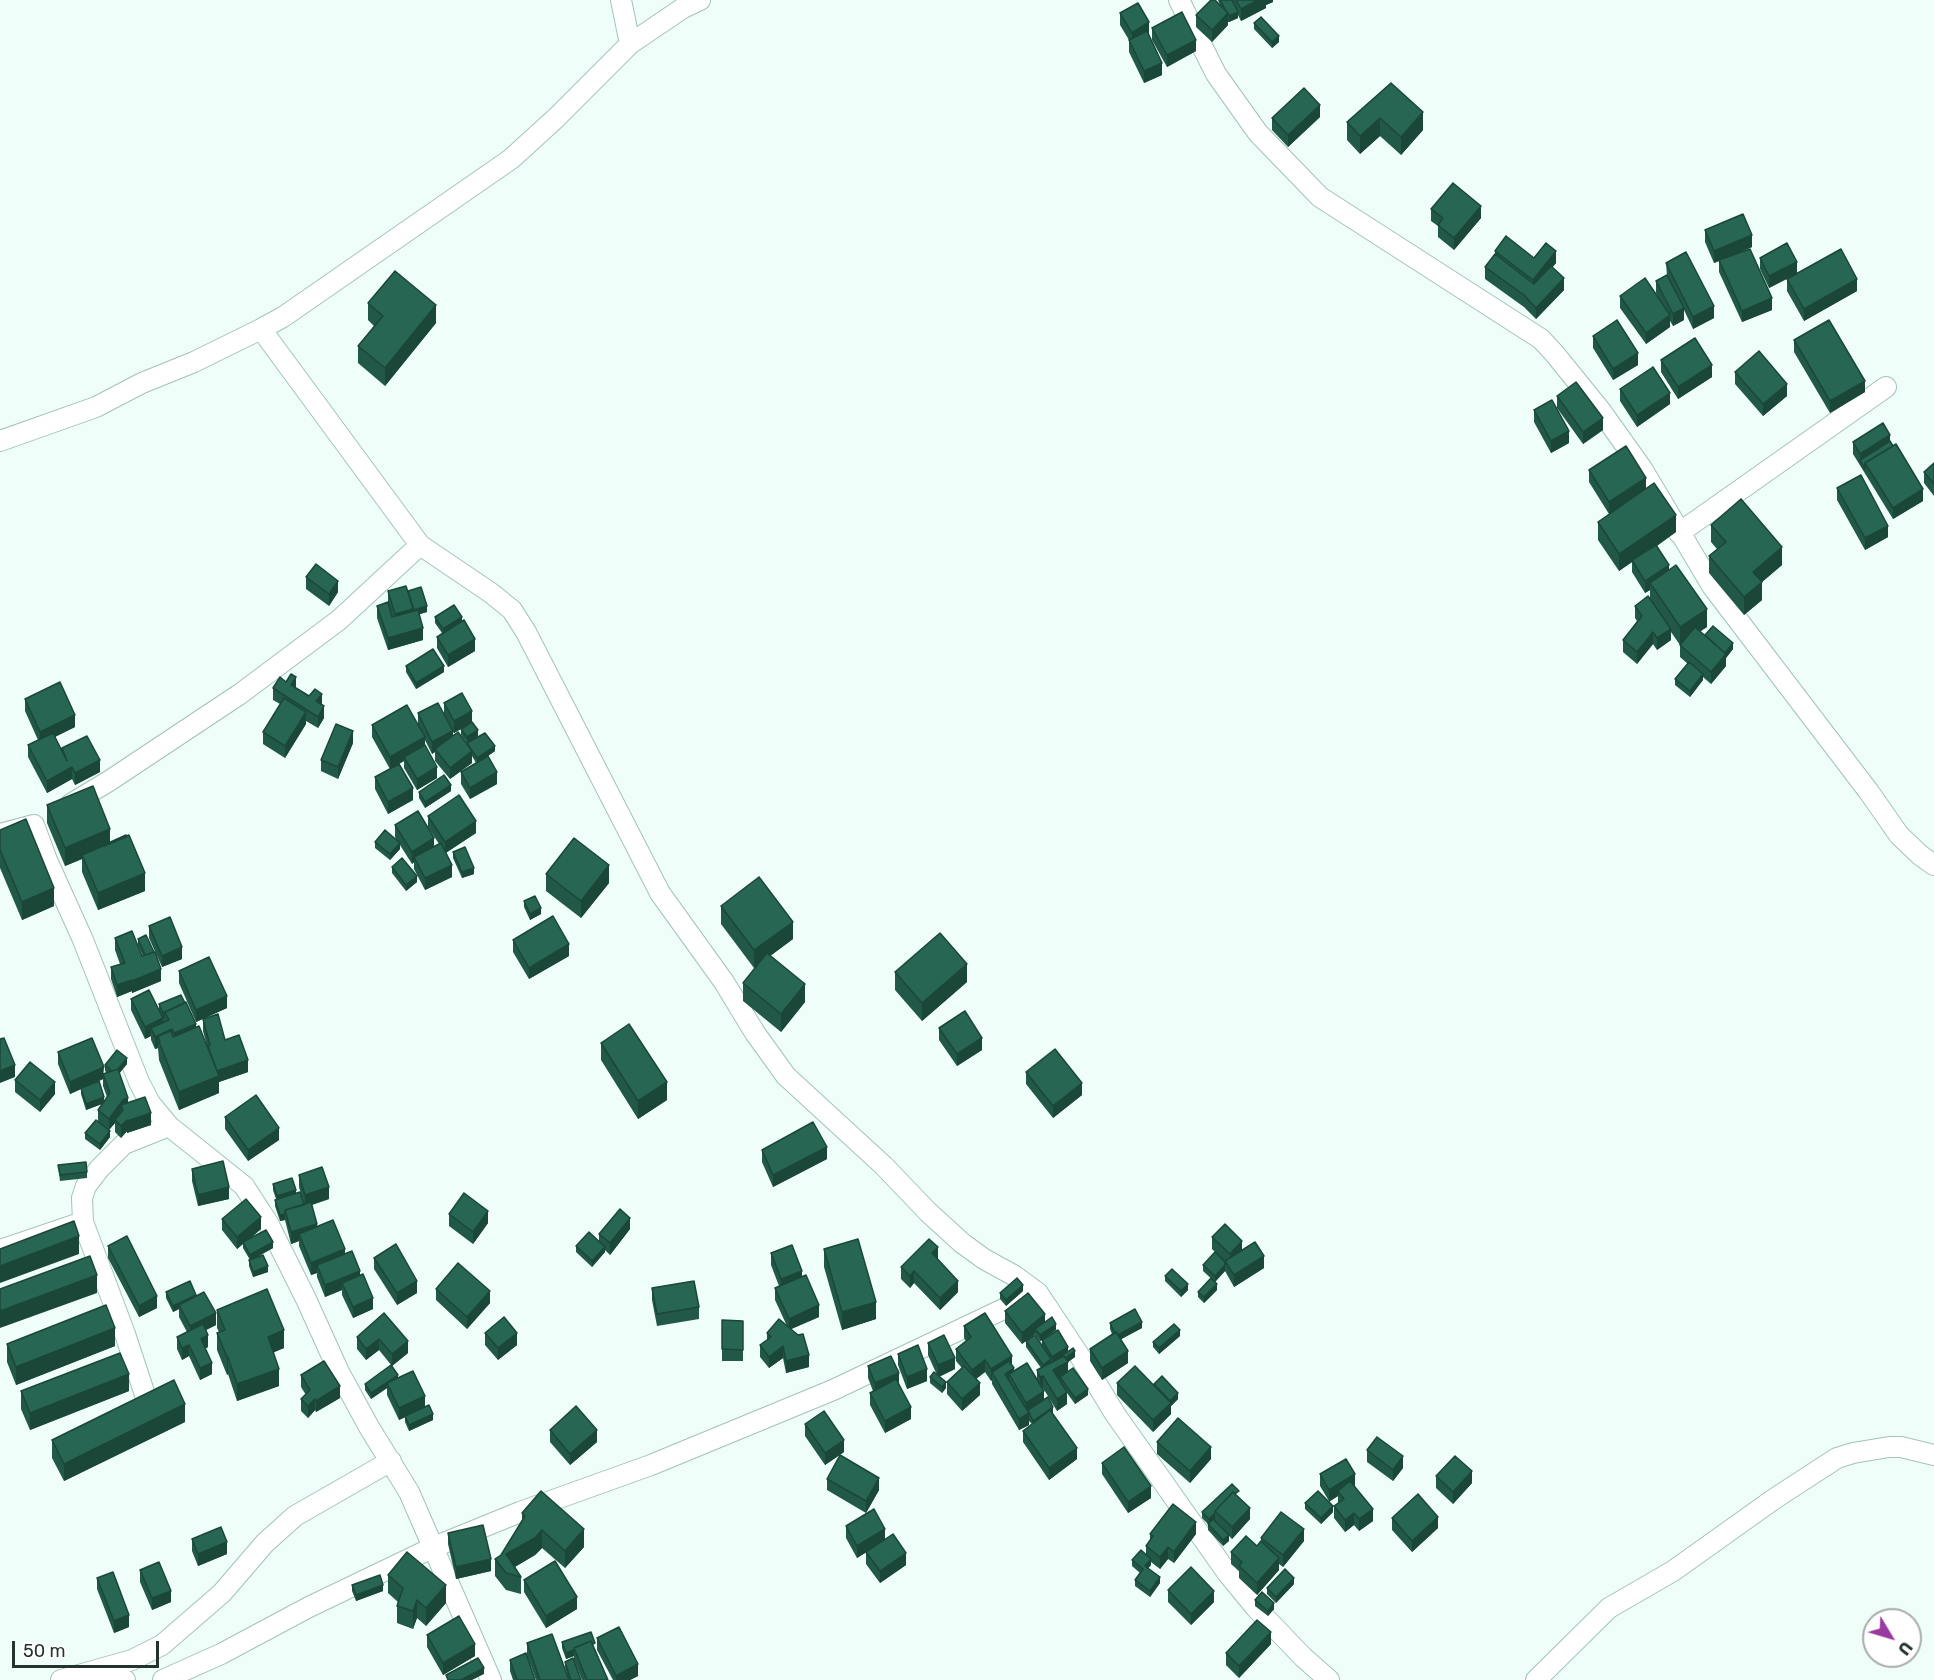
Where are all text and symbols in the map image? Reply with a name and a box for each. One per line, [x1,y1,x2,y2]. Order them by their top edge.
north arrow [1862,1608,1922,1668]
scale bar [15,1629,162,1667]
text: U [1894,1638,1916,1659]
text: 50 m [23,1640,66,1662]

